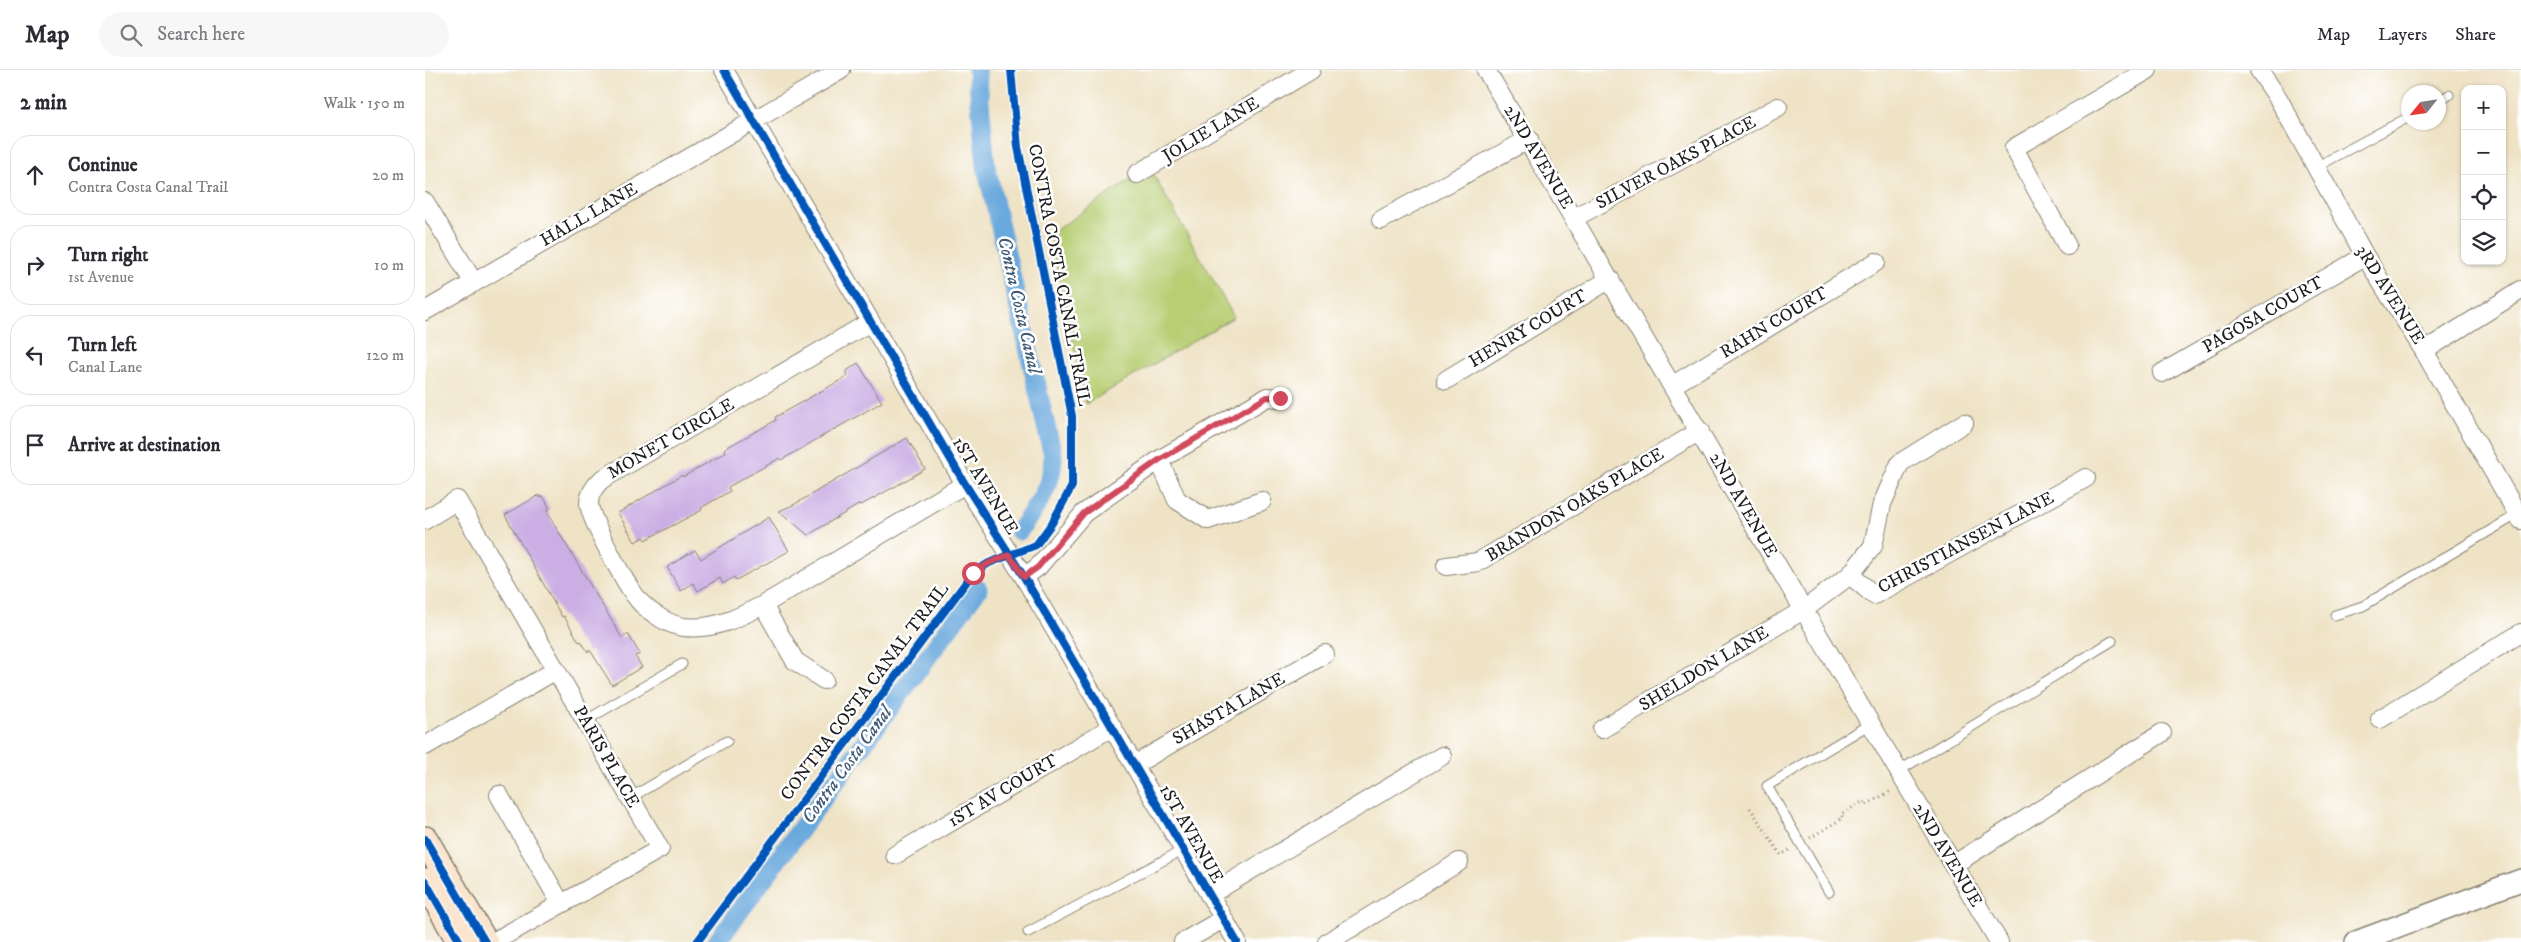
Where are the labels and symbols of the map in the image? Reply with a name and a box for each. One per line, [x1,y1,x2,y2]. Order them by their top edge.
north arrow [2401,85,2446,130]
street label: JOLIE LANE [1157,92,1264,168]
street label: 2ND AVENUE [1498,101,1578,213]
street label: SILVER OAKS PLACE [1592,111,1760,215]
street label: CONTRA COSTA CANAL TRAIL [1023,142,1095,408]
street label: HALL LANE [536,178,642,252]
water label: Contra Costa Canal [992,234,1046,378]
street label: 3RD AVENUE [2351,241,2429,349]
street label: PAGOSA COURT [2199,271,2327,358]
street label: RAHN COURT [1716,282,1832,364]
street label: HENRY COURT [1465,285,1591,373]
route end [1269,387,1292,410]
street label: MONET CIRCLE [604,394,739,484]
street label: 1ST AVENUE [947,433,1023,539]
street label: BRANDON OAKS PLACE [1482,443,1668,567]
street label: 2ND AVENUE [1704,449,1782,562]
street label: CHRISTIANSEN LANE [1874,487,2058,599]
route start [962,562,985,585]
street label: CONTRA COSTA CANAL TRAIL [776,579,954,805]
street label: SHELDON LANE [1635,622,1773,716]
street label: SHASTA LANE [1169,668,1289,750]
water label: Contra Costa Canal [797,700,899,828]
street label: PARIS PLACE [568,702,644,812]
street label: 1ST AV COURT [944,749,1062,832]
street label: 1ST AVENUE [1154,781,1228,887]
street label: 2ND AVENUE [1907,799,1987,911]

